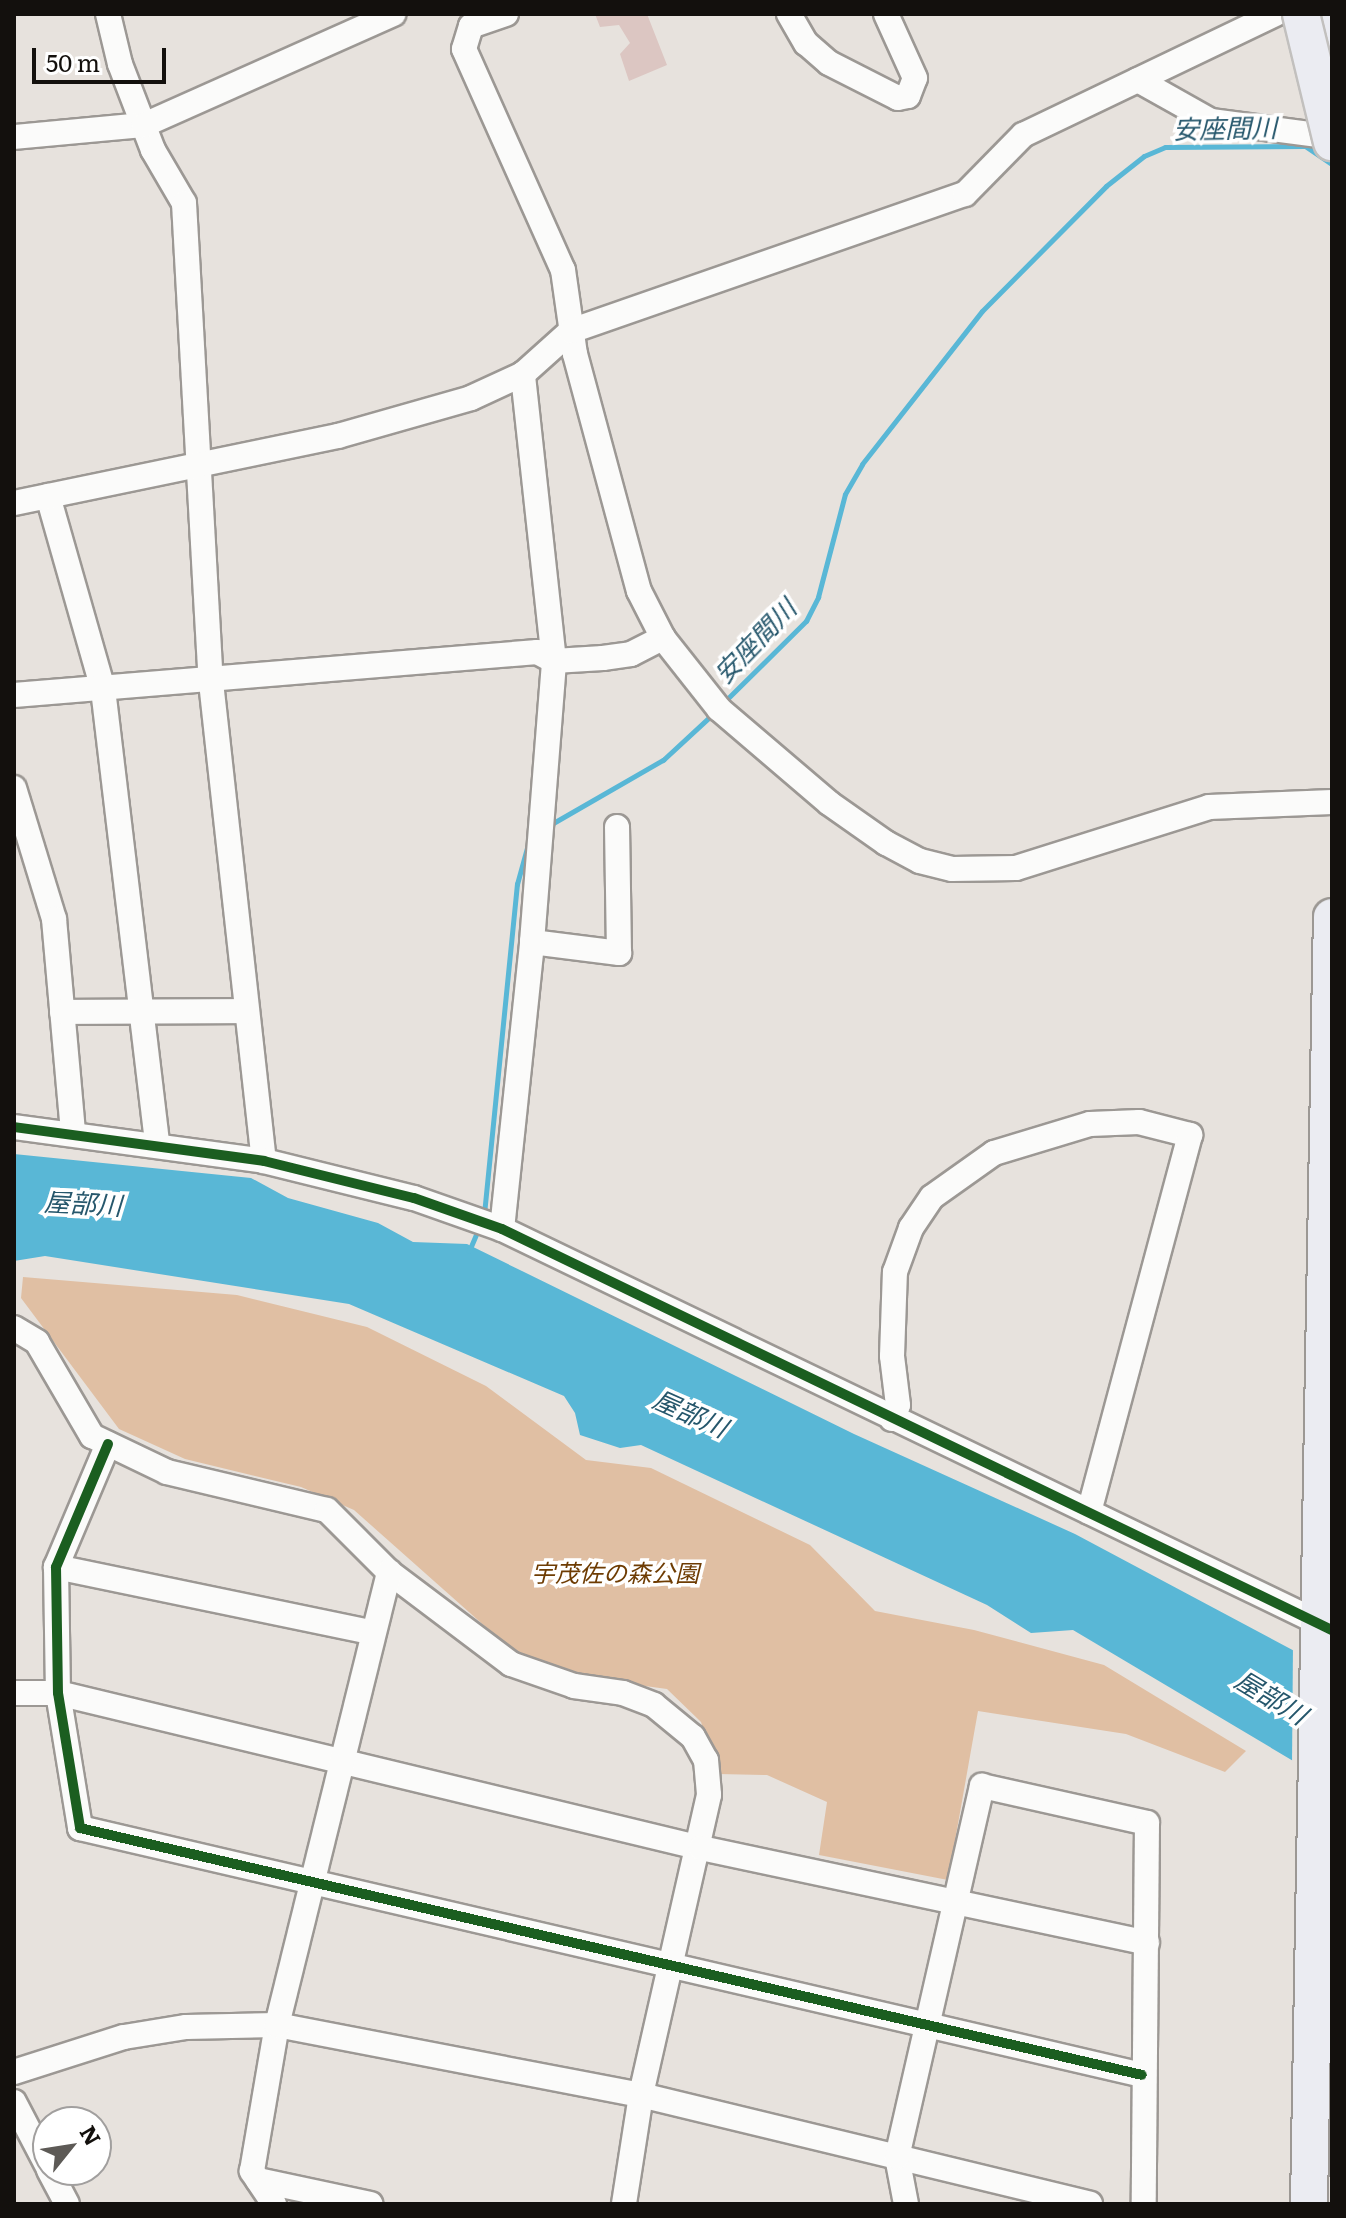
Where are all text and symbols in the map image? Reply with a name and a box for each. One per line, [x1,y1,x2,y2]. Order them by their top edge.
scale bar [36,32,170,82]
text: 50 m [46,44,100,79]
water label: 安座間川 [1173,110,1277,144]
water label: 安座間川 [707,592,801,688]
water label: 屋部川 [43,1184,123,1220]
water label: 屋部川 [649,1382,733,1442]
park label: 宇茂佐の森公園 [531,1558,699,1586]
water label: 屋部川 [1231,1663,1313,1729]
north arrow [32,2106,112,2186]
text: N [73,2119,110,2151]

